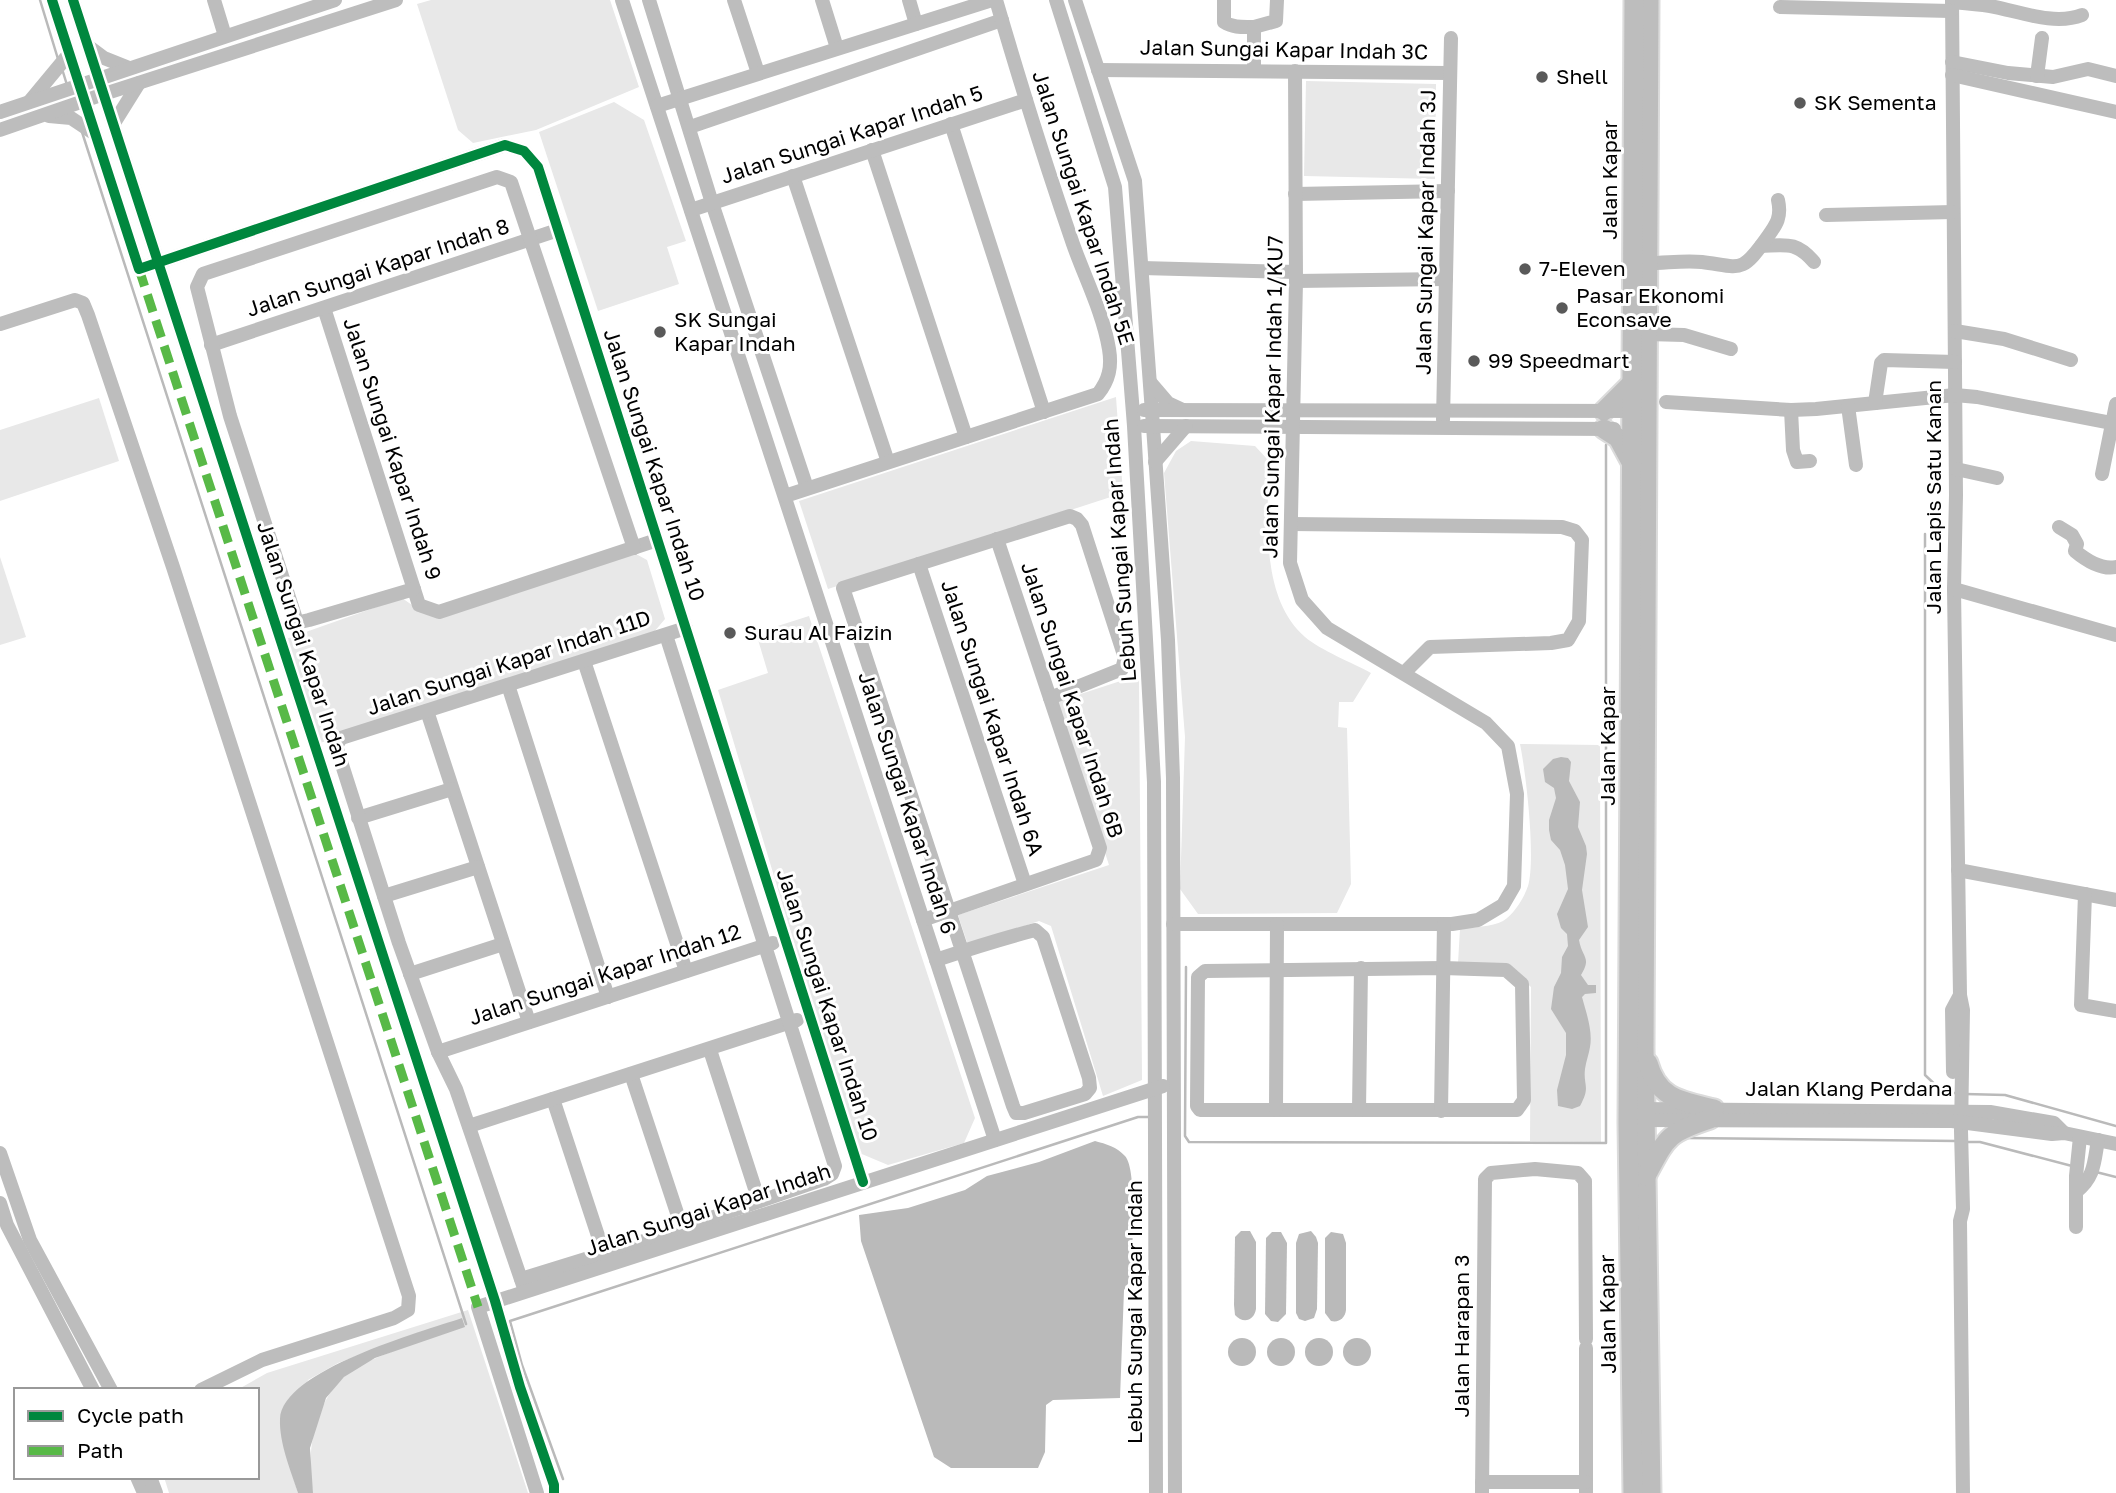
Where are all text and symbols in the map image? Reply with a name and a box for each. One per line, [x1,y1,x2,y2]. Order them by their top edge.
street label: Jalan Sungai Kapar Indah 3C [1140,33,1428,65]
place label: Shell [1556,63,1608,89]
street label: Jalan Sungai Kapar Indah 5E [1027,67,1141,348]
marker: Shell [1534,69,1550,85]
street label: Jalan Sungai Kapar Indah 5 [717,79,986,189]
street label: Jalan Sungai Kapar Indah 3J [1410,89,1440,375]
place label: SK Sementa [1814,89,1937,115]
marker: SK Sementa [1792,95,1808,111]
street label: Jalan Kapar [1596,120,1622,240]
street label: Jalan Sungai Kapar Indah 8 [243,212,512,322]
street label: Jalan Sungai Kapar Indah 1/KU7 [1256,235,1288,559]
place label: 7-Eleven [1539,255,1626,281]
marker: 7-Eleven [1517,261,1533,277]
place label: Pasar Ekonomi Econsave [1576,282,1724,332]
marker: Pasar Ekonomi Econsave [1554,300,1570,316]
place label: SK Sungai Kapar Indah [674,306,796,356]
street label: Jalan Sungai Kapar Indah 9 [338,314,448,583]
marker: SK Sungai Kapar Indah [652,324,668,340]
street label: Jalan Sungai Kapar Indah 10 [599,325,711,604]
place label: 99 Speedmart [1488,347,1630,373]
marker: 99 Speedmart [1466,353,1482,369]
street label: Jalan Lapis Satu Kanan [1920,380,1946,614]
street label: Lebuh Sungai Kapar Indah [1097,417,1141,683]
street label: Jalan Sungai Kapar Indah [252,518,356,770]
street label: Jalan Sungai Kapar Indah 6B [1016,558,1130,841]
street label: Jalan Sungai Kapar Indah 6A [936,576,1050,859]
street label: Jalan Sungai Kapar Indah 11D [363,604,654,720]
place label: Surau Al Faizin [744,619,892,645]
marker: Surau Al Faizin [722,625,738,641]
street label: Jalan Sungai Kapar Indah 6 [853,668,963,937]
street label: Jalan Kapar [1594,686,1620,806]
street label: Jalan Sungai Kapar Indah 10 [772,865,884,1144]
street label: Jalan Sungai Kapar Indah 12 [466,918,744,1030]
street label: Jalan Klang Perdana [1745,1075,1953,1101]
street label: Jalan Sungai Kapar Indah [582,1157,834,1261]
street label: Lebuh Sungai Kapar Indah [1121,1180,1147,1444]
street label: Jalan Harapan 3 [1448,1254,1474,1418]
street label: Jalan Kapar [1593,1254,1621,1374]
legend [14,1388,259,1479]
text: Cycle path [77,1402,184,1428]
text: Path [77,1437,124,1463]

